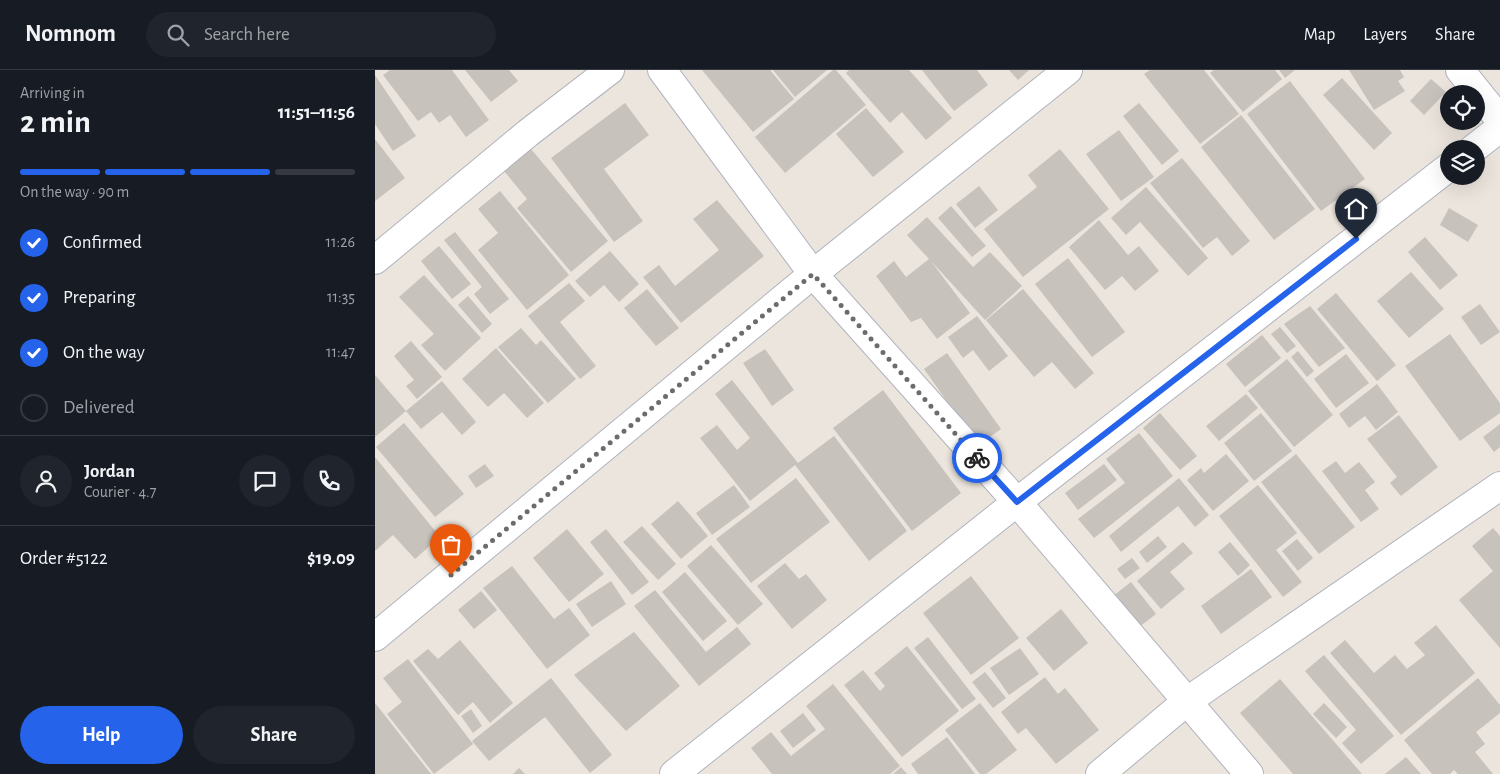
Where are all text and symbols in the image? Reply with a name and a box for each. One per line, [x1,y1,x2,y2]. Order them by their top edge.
search box [146,12,496,57]
icon: search [164,21,192,49]
text: Nomnom [25,22,116,46]
text: Search here [204,25,290,44]
text: Map [1304,26,1335,44]
text: Layers [1363,26,1407,44]
text: Share [1435,26,1475,44]
text: Arriving in [20,85,85,101]
map controls [1440,85,1485,185]
button: locate [1440,85,1485,130]
text: 11:51–11:56 [278,103,355,122]
text: 2 min [20,106,91,138]
button: layers [1440,140,1485,185]
text: On the way · 90 m [20,184,129,200]
pin [1335,188,1377,239]
icon: home [1342,195,1370,223]
icon: check [20,229,48,257]
text: Confirmed [63,233,142,252]
text: 11:26 [326,234,355,250]
icon: check [20,284,48,312]
text: Preparing [63,288,136,307]
text: 11:35 [327,289,355,305]
icon: check [20,339,48,367]
text: On the way [63,343,145,362]
text: 11:47 [326,344,355,360]
text: Delivered [63,398,135,417]
courier [952,433,1002,483]
icon: bike [963,444,991,472]
button: person [20,455,72,507]
button: chat [239,455,291,507]
button: phone [303,455,355,507]
text: Jordan [84,462,135,481]
text: Courier · 4.7 [84,484,156,500]
pin [430,524,472,575]
icon: bag [437,531,465,559]
text: Order #5122 [20,549,108,568]
text: $19.09 [307,549,355,568]
button: Help [20,706,183,764]
button: Share [193,706,355,764]

